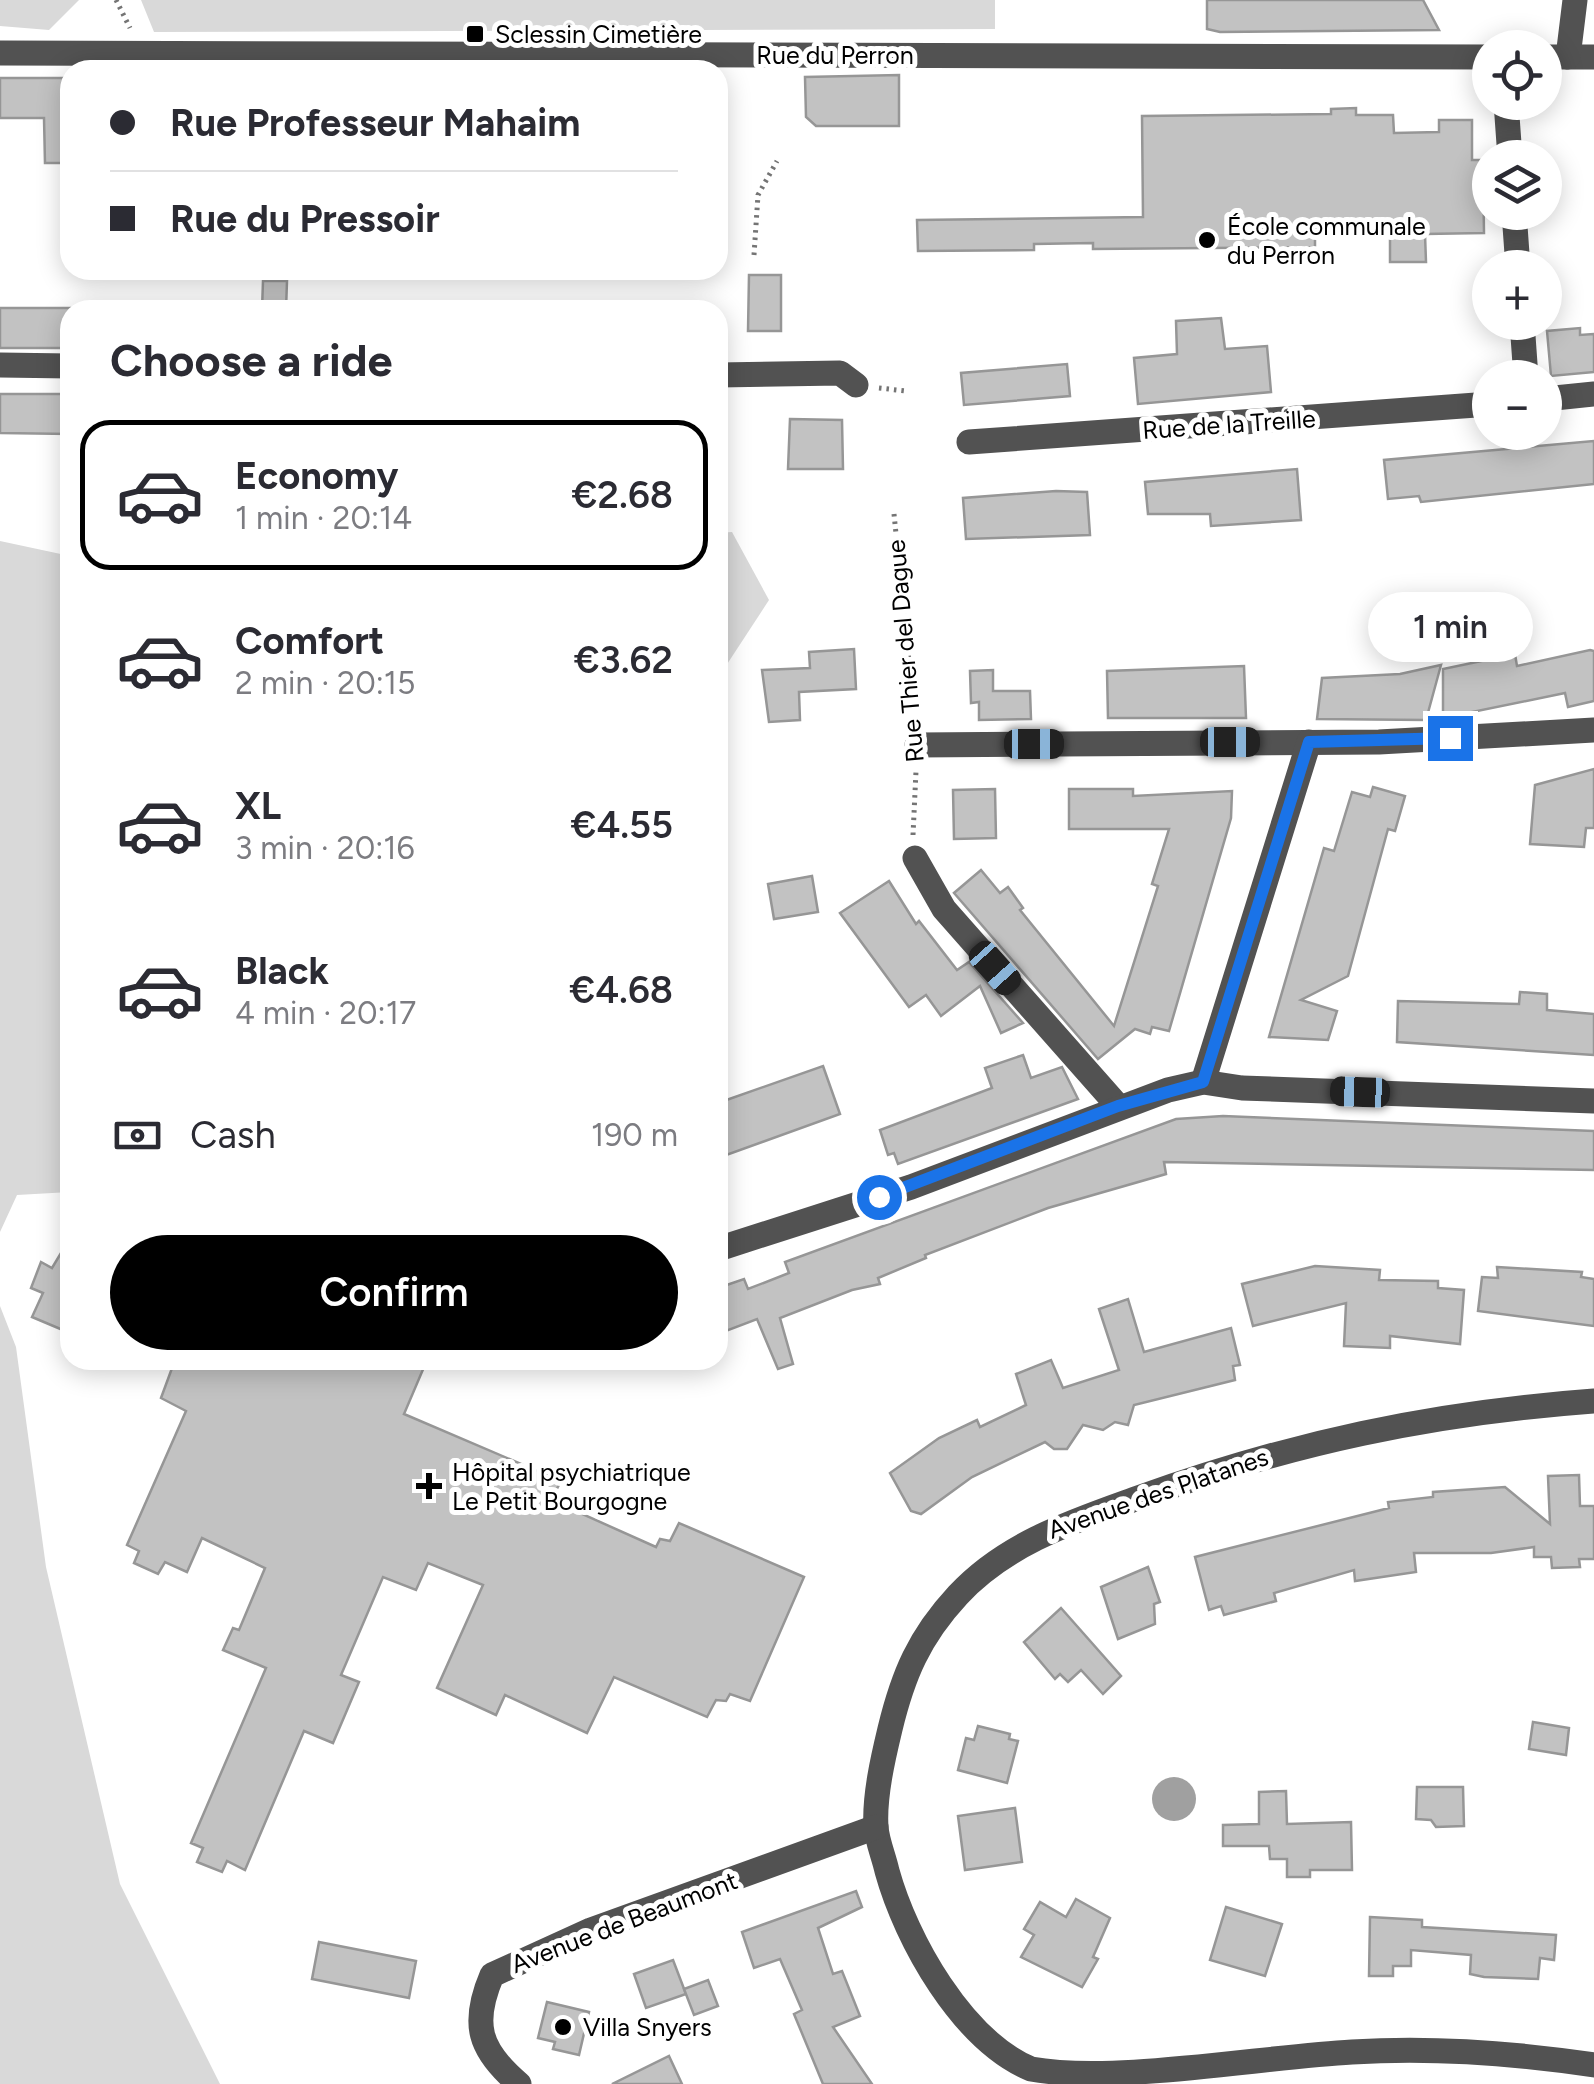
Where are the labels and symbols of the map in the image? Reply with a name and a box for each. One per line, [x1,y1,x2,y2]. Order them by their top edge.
place label: Sclessin Cimetière [495,19,702,49]
marker: Sclessin Cimetière [464,23,486,45]
street label: Rue du Perron [756,40,914,70]
place label: École communale du Perron [1227,211,1426,270]
marker: École communale du Perron [1196,229,1218,251]
street label: Rue de la Treille [1141,403,1317,445]
street label: Rue Thier del Dague [880,538,930,764]
callout: 1 min [1368,593,1532,663]
route end [1428,716,1473,761]
car [1200,727,1260,757]
car [1004,729,1064,759]
car [964,936,1026,1000]
car [1329,1076,1391,1108]
route start [857,1175,902,1220]
street label: Avenue des Platanes [1044,1441,1272,1545]
place label: Hôpital psychiatrique Le Petit Bourgogne [452,1457,691,1516]
marker: Hôpital psychiatrique Le Petit Bourgogne [416,1473,442,1499]
street label: Avenue de Beaumont [507,1865,741,1979]
place label: Villa Snyers [583,2012,712,2042]
marker: Villa Snyers [552,2016,574,2038]

